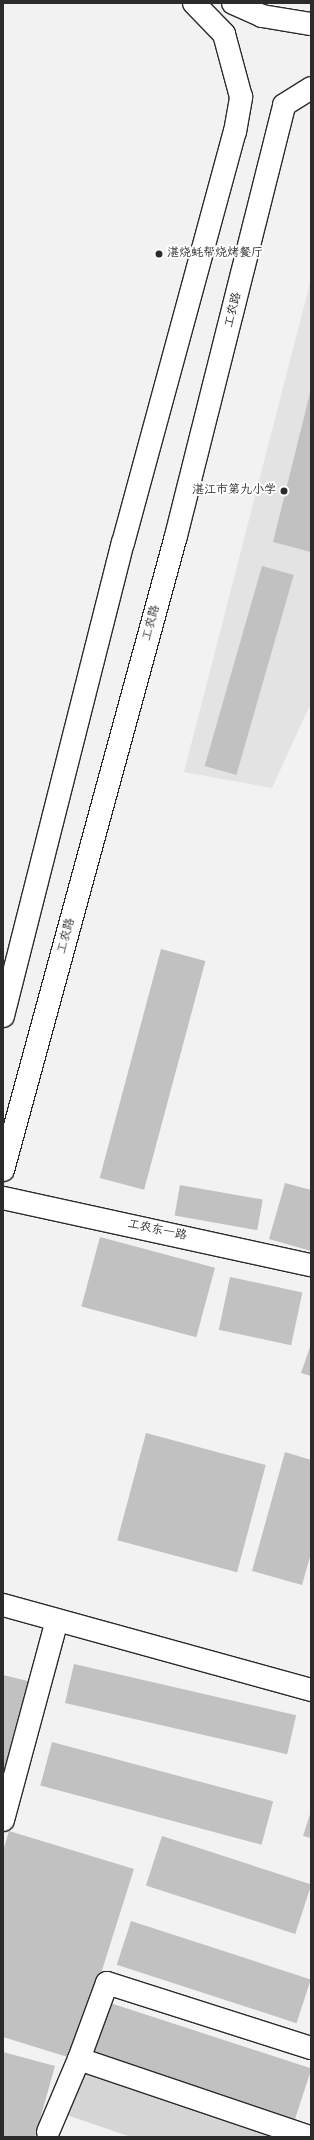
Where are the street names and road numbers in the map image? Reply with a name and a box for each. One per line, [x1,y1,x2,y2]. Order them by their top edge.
street label: 工农路 [223,291,245,329]
street label: 工农路 [140,604,164,642]
street label: 工农路 [55,917,79,955]
street label: 工农东一路 [126,1218,188,1244]

